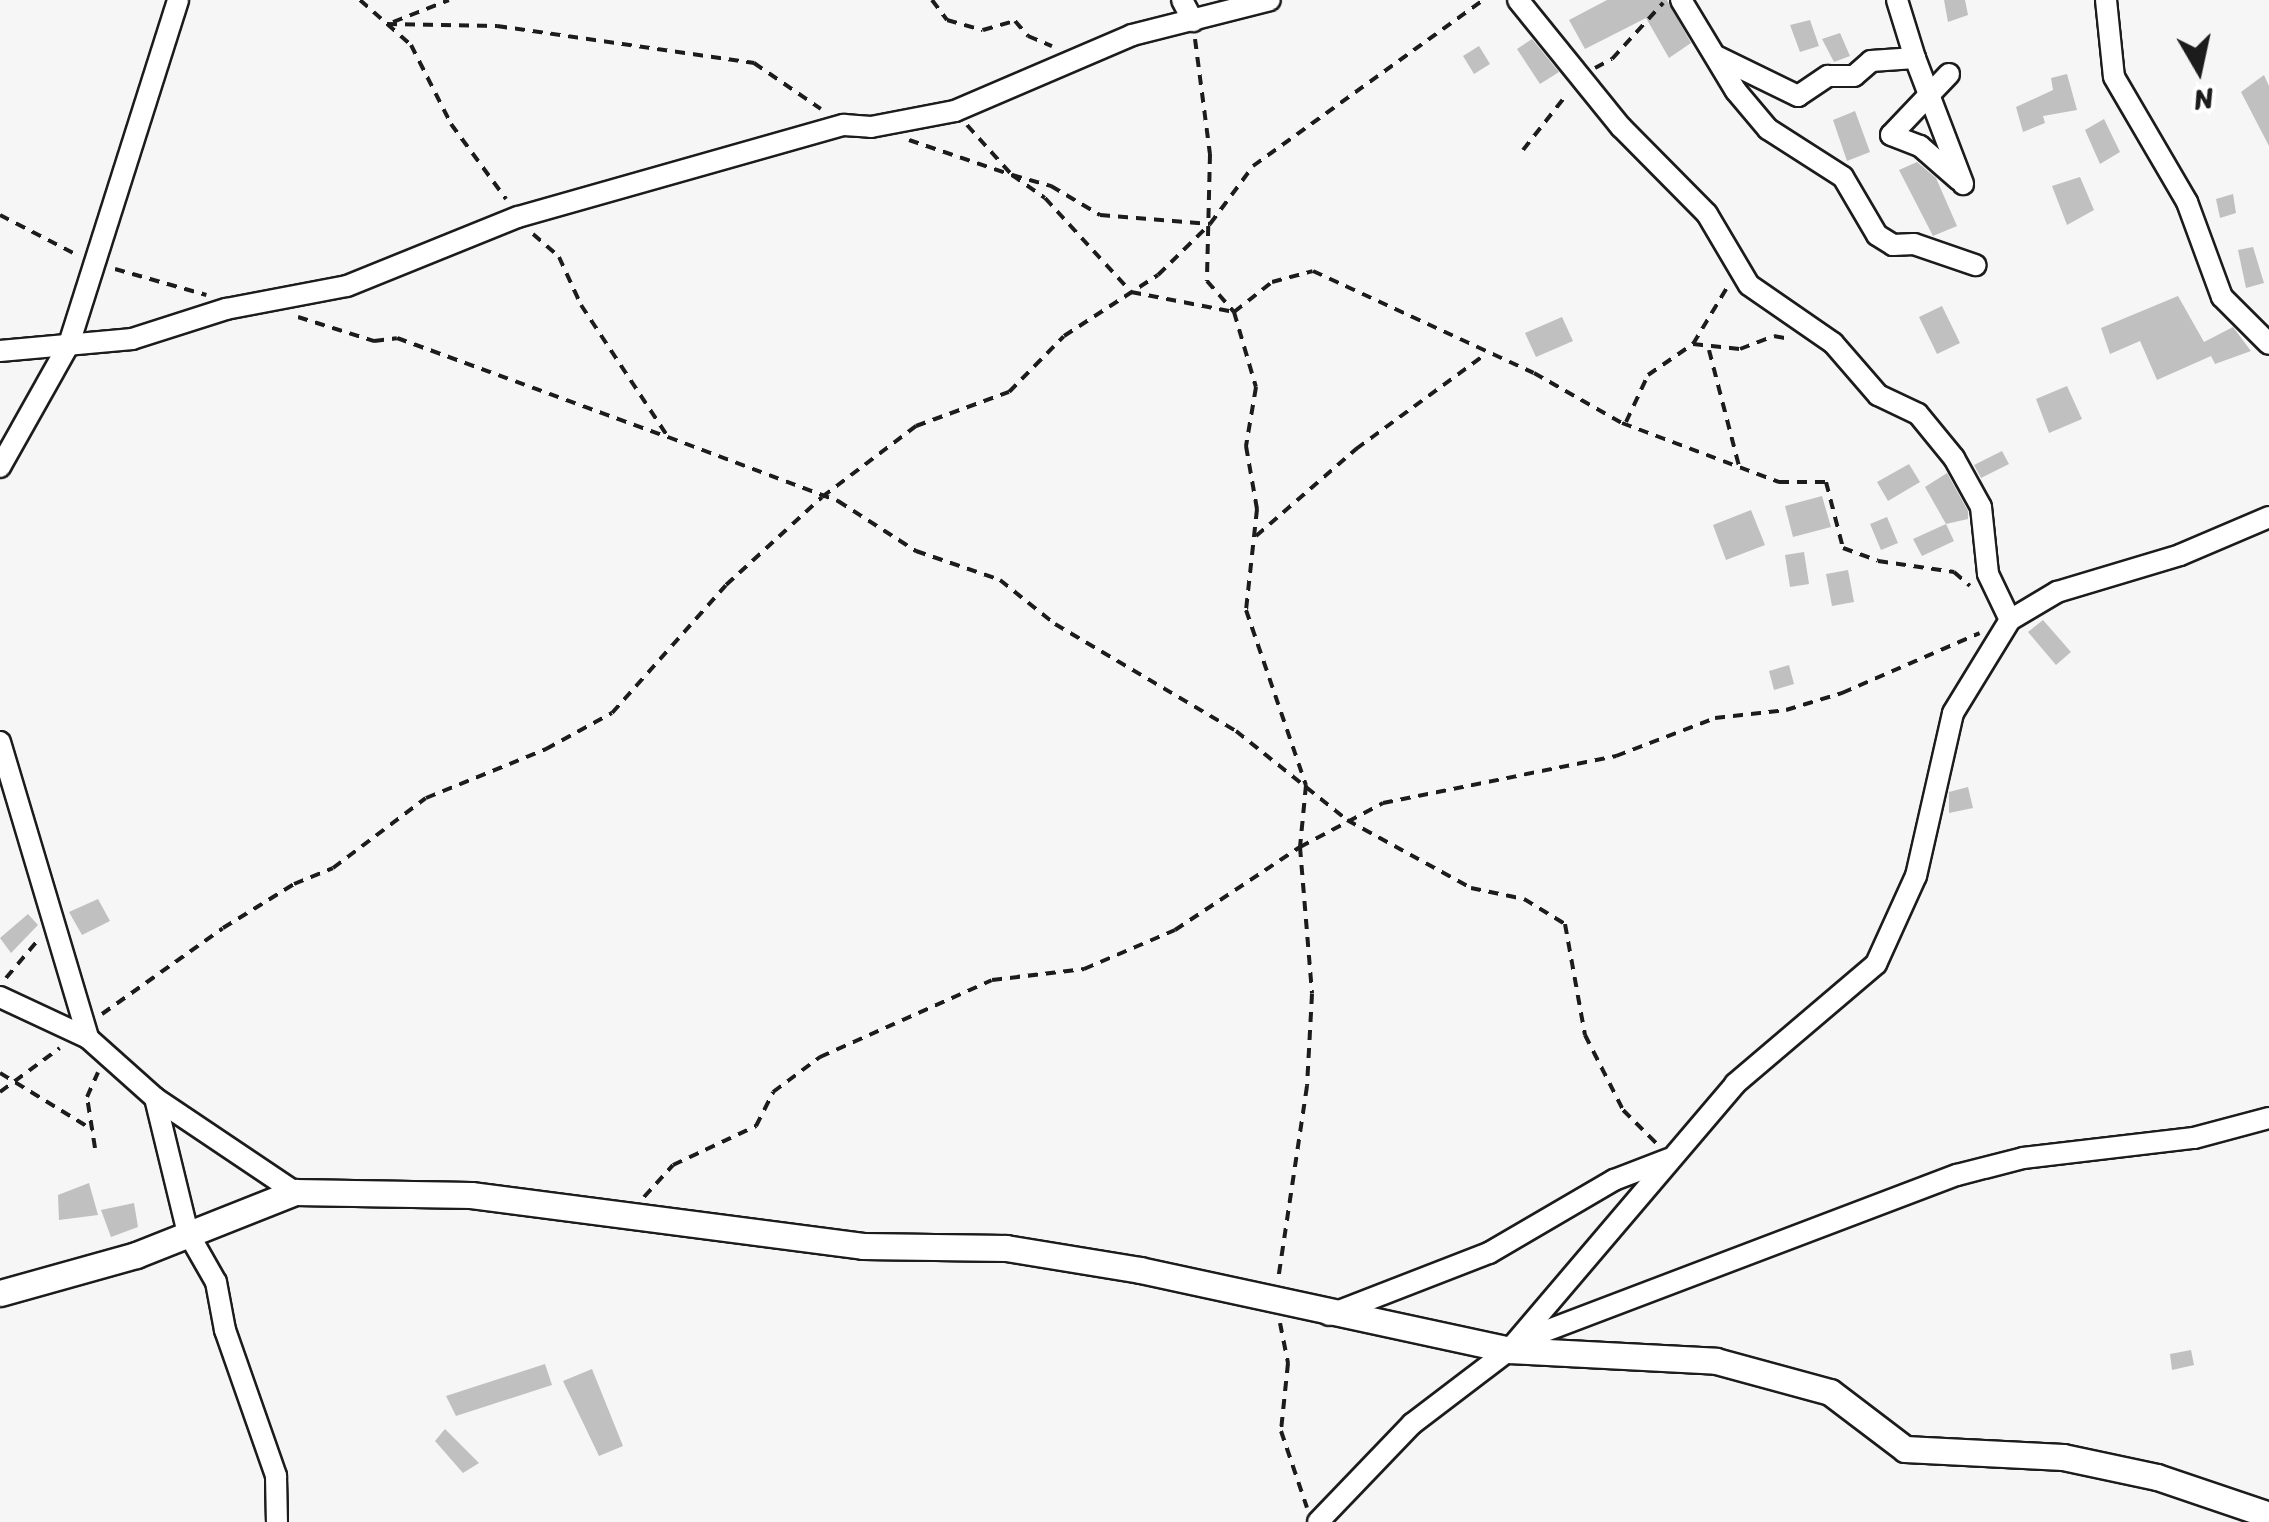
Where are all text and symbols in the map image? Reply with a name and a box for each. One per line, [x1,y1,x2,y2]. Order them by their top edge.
north arrow [2149,20,2249,120]
text: N [2190,74,2217,126]

